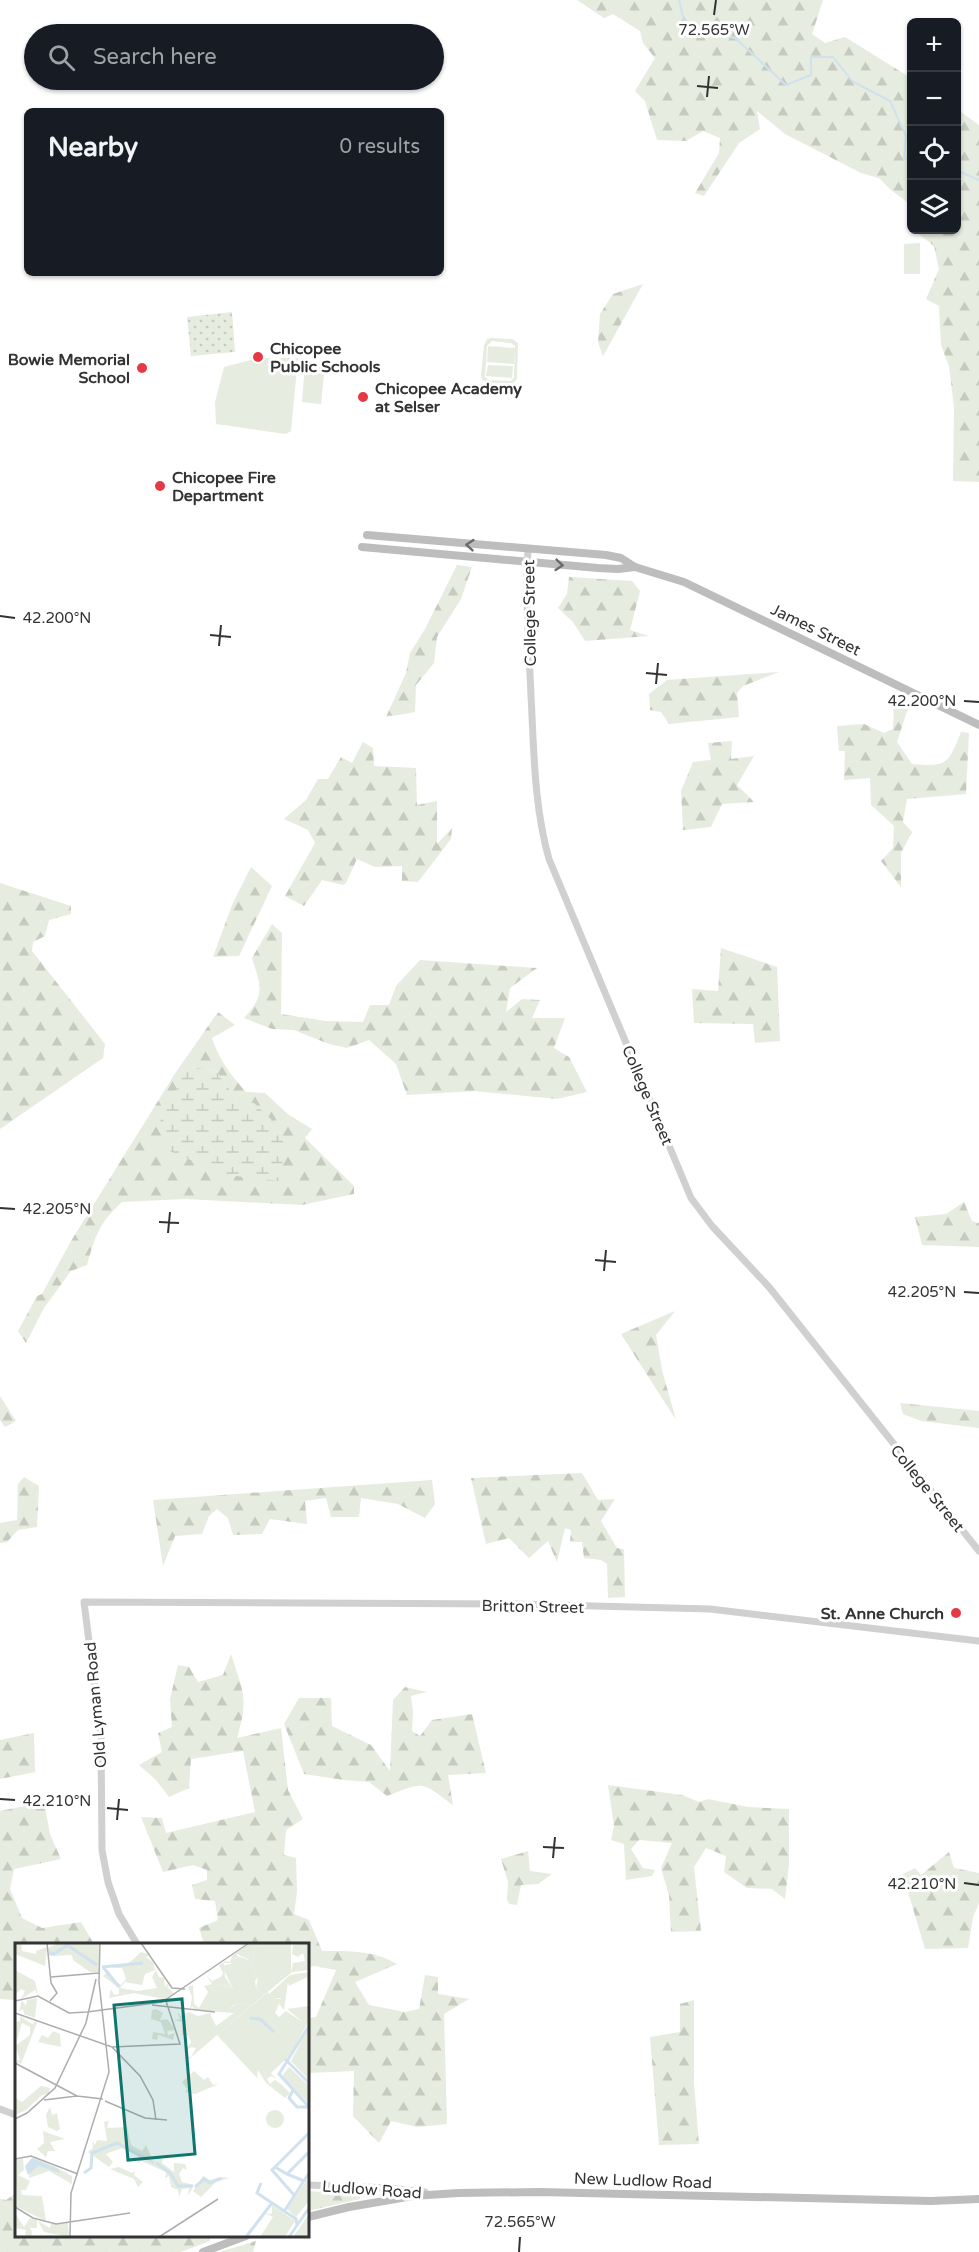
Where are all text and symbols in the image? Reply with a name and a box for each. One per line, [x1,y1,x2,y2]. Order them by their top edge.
map controls [907,18,961,234]
button: + [907,18,961,72]
text: 72.565°W [678,21,750,39]
search box [24,24,444,90]
icon: search [45,41,78,74]
text: Search here [93,44,217,70]
button: − [907,72,961,126]
button: locate [907,126,961,180]
text: Nearby [48,132,138,163]
text: 0 results [340,135,420,159]
button: layers [907,180,961,234]
place label: Chicopee Public Schools [270,339,381,377]
place label: Bowie Memorial School [8,350,130,388]
marker: Chicopee Public Schools [251,350,265,364]
marker: Bowie Memorial School [135,361,149,375]
place label: Chicopee Academy at Selser [375,379,522,417]
marker: Chicopee Academy at Selser [356,390,370,404]
place label: Chicopee Fire Department [172,468,276,506]
marker: Chicopee Fire Department [153,479,167,493]
one-way arrow [465,539,475,552]
one-way arrow [554,558,563,571]
street label: College Street [519,559,541,666]
street label: James Street [767,599,864,660]
text: 42.200°N [23,609,91,627]
text: 42.200°N [888,692,956,710]
street label: College Street [617,1042,677,1148]
text: 42.205°N [23,1200,91,1218]
text: 42.205°N [888,1283,956,1301]
street label: College Street [886,1441,969,1536]
street label: Britton Street [482,1596,584,1618]
place label: St. Anne Church [821,1604,944,1624]
marker: St. Anne Church [949,1606,963,1620]
street label: Old Lyman Road [81,1641,111,1769]
text: 42.210°N [23,1792,91,1810]
text: 42.210°N [888,1875,956,1893]
inset map [15,1943,309,2237]
street label: New Ludlow Road [574,2169,712,2193]
street label: Ludlow Road [322,2177,422,2203]
text: 72.565°W [484,2213,556,2231]

